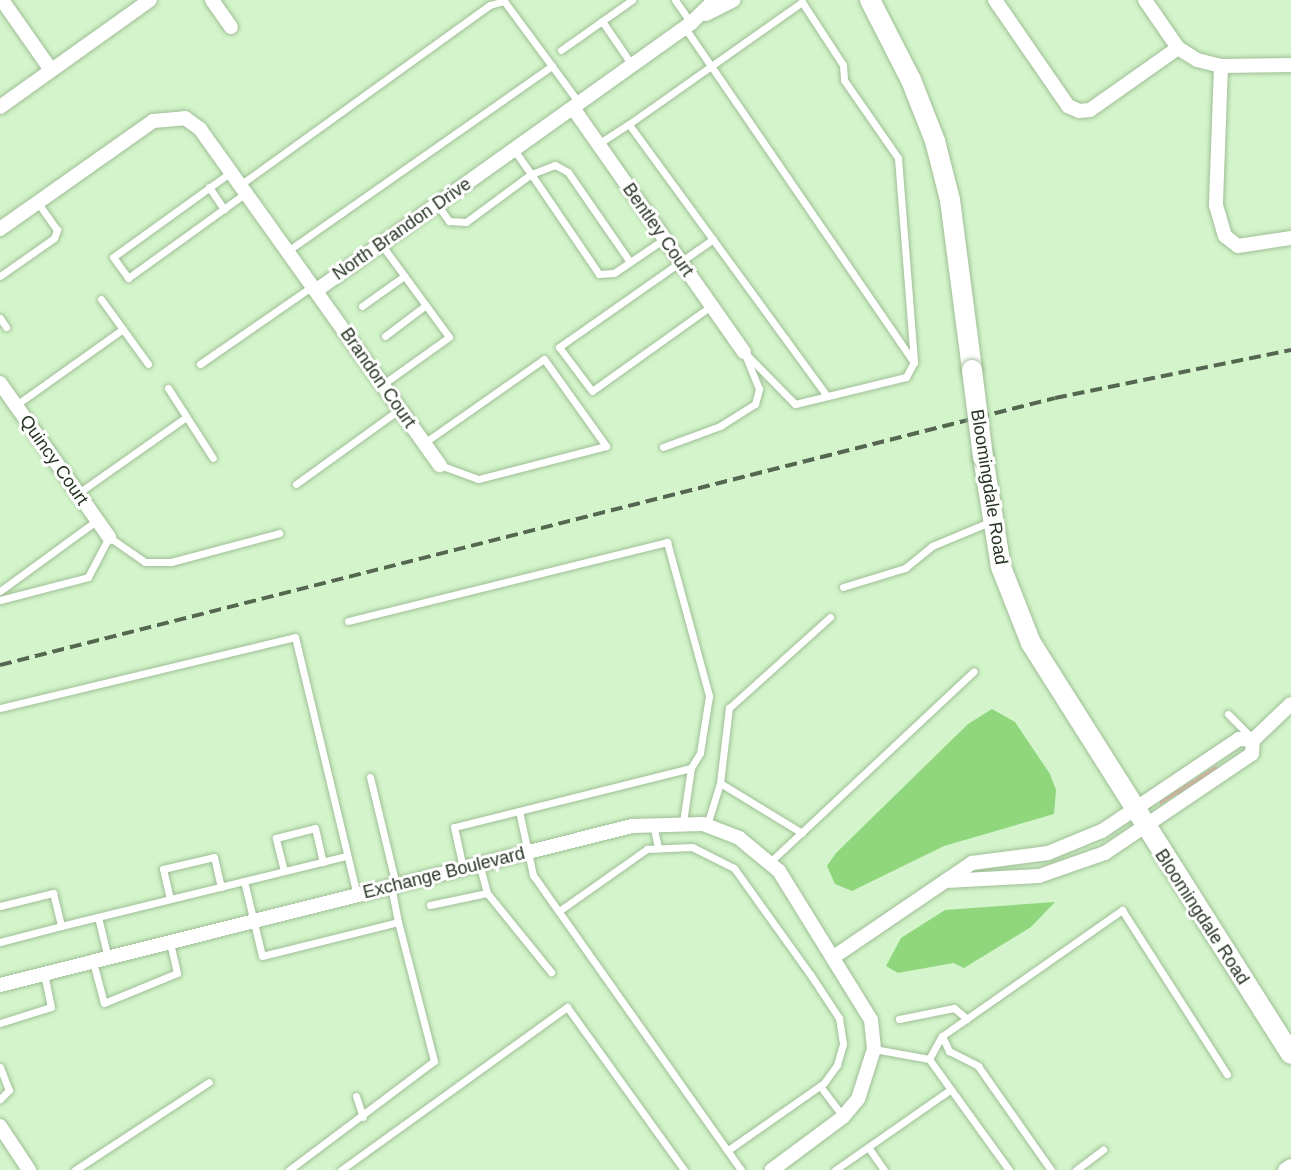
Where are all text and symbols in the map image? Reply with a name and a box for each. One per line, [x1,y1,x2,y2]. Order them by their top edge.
street label: North Brandon Drive [329,173,475,285]
street label: Bentley Court [618,179,698,281]
street label: Brandon Court [336,324,420,432]
street label: Bloomingdale Road [966,408,1012,566]
street label: Quincy Court [15,411,93,509]
street label: Exchange Boulevard [361,842,527,904]
street label: Bloomingdale Road [1150,845,1254,989]

